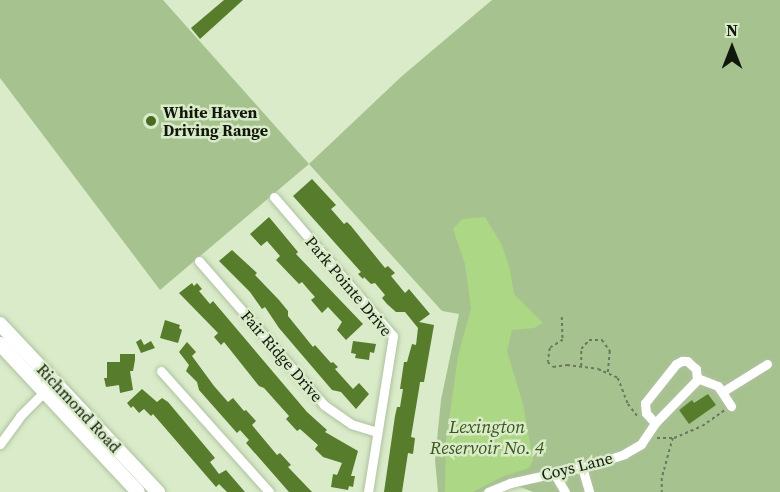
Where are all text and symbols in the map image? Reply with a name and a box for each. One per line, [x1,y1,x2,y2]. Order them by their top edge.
north arrow [702,18,762,78]
text: N [726,19,738,41]
place label: White Haven Driving Range [163,102,268,140]
marker: White Haven Driving Range [144,114,158,128]
street label: Park Pointe Drive [302,232,396,340]
street label: Fair Ridge Drive [237,306,327,406]
street label: Richmond Road [33,360,125,456]
water label: Lexington Reservoir No. 4 [430,417,544,460]
street label: Coys Lane [539,448,615,484]

